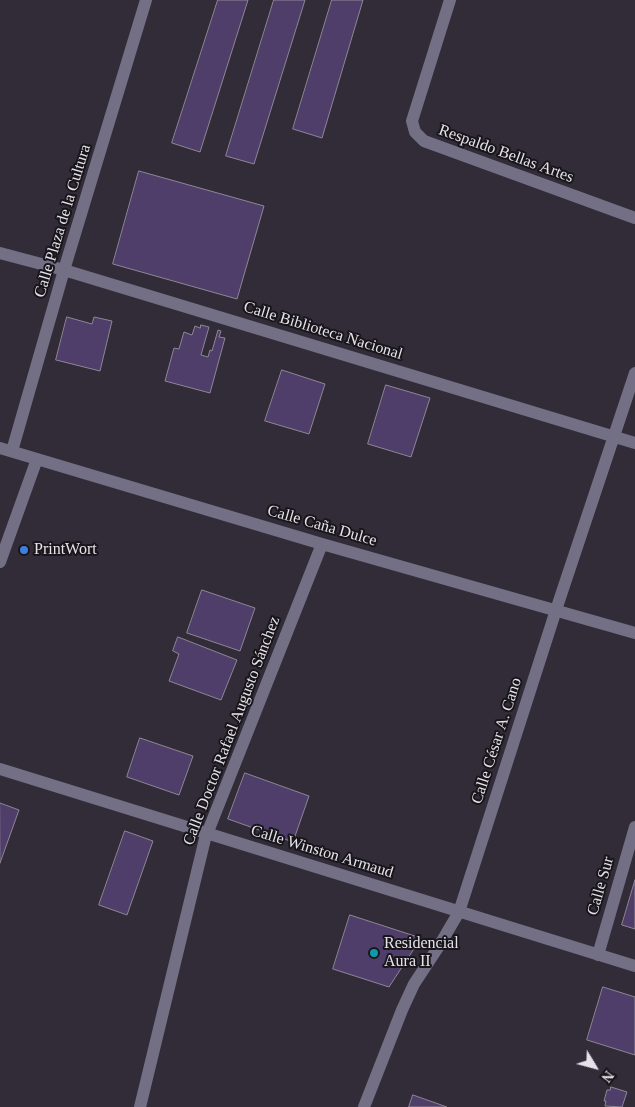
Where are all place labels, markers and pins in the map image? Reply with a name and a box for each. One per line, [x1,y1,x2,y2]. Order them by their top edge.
place label: PrintWort [34,540,97,560]
marker: PrintWort [18,544,30,556]
place label: Residencial Aura II [384,934,459,972]
marker: Residencial Aura II [368,947,380,959]

